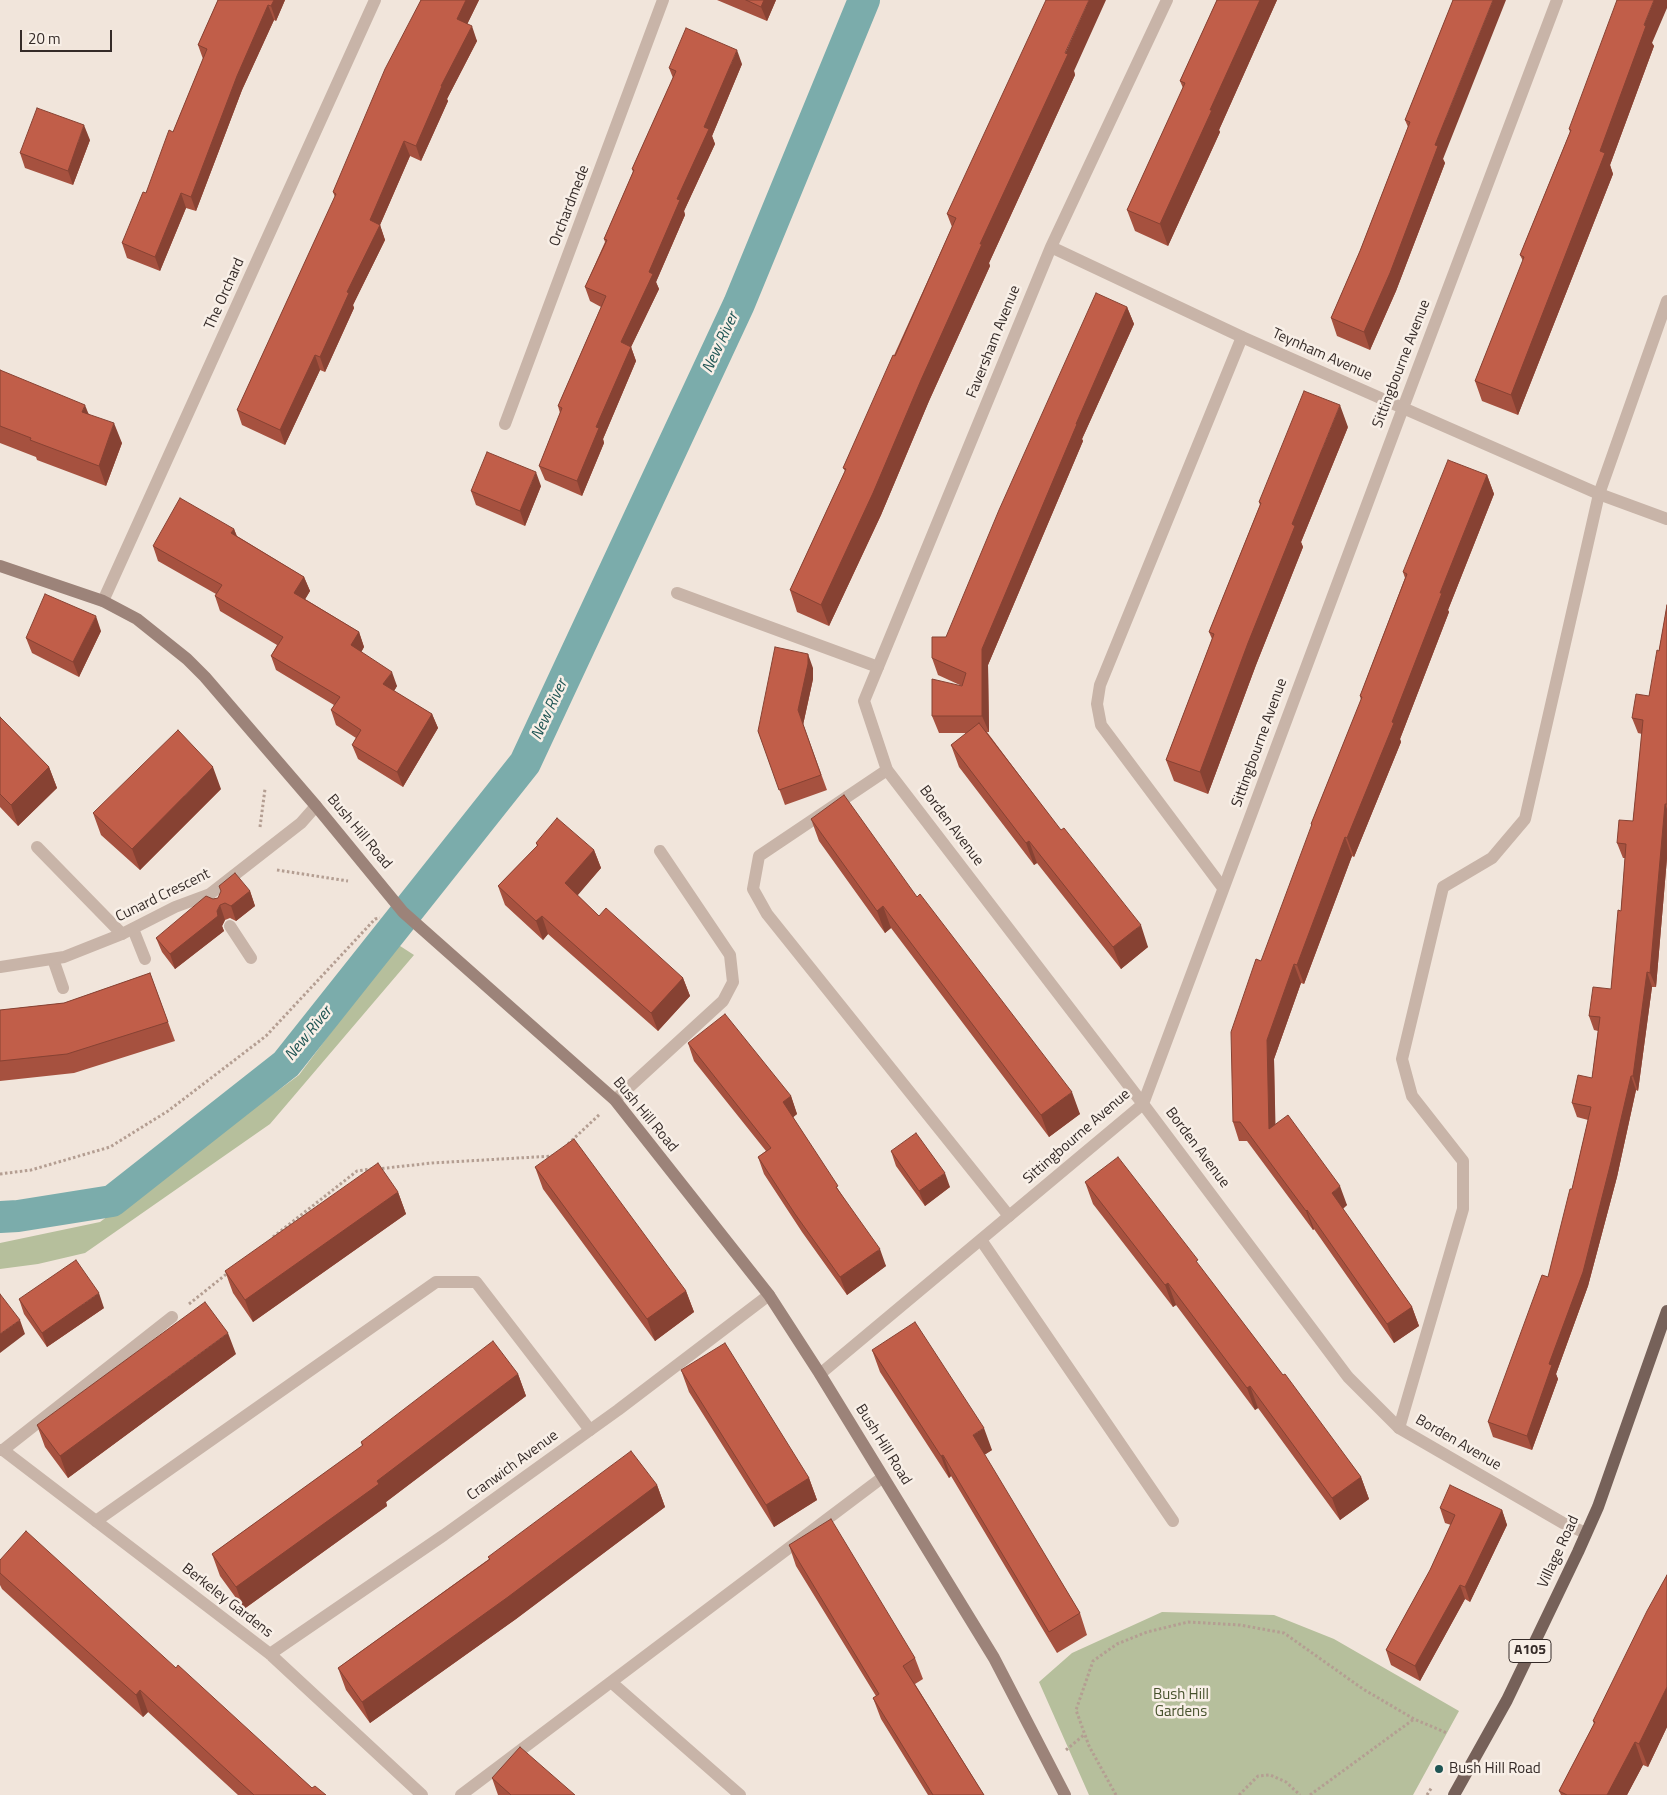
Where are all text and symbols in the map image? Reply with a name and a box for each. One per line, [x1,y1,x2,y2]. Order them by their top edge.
scale bar [22,20,115,52]
text: 20 m [28,27,61,50]
street label: Orchardmede [546,163,594,249]
street label: The Orchard [201,255,249,333]
street label: Faversham Avenue [963,283,1025,401]
street label: Sittingbourne Avenue [1369,297,1435,431]
water label: New River [699,310,743,376]
street label: Teynham Avenue [1269,325,1375,385]
street label: Sittingbourne Avenue [1228,676,1292,810]
water label: New River [528,677,572,743]
street label: Borden Avenue [915,782,987,870]
street label: Bush Hill Road [323,791,395,873]
street label: Cunard Crescent [113,865,213,927]
water label: New River [281,1003,337,1065]
street label: Bush Hill Road [609,1074,681,1156]
street label: Sittingbourne Avenue [1020,1086,1134,1188]
street label: Borden Avenue [1161,1104,1233,1192]
street label: Bush Hill Road [851,1401,915,1489]
street label: Borden Avenue [1412,1411,1504,1475]
street label: Cranwich Avenue [464,1427,562,1505]
street label: Village Road [1534,1513,1584,1591]
street label: Berkeley Gardens [178,1560,276,1642]
road number: A105 [1509,1640,1551,1662]
park label: Bush Hill Gardens [1153,1686,1209,1721]
place label: Bush Hill Road [1449,1760,1541,1778]
marker: Bush Hill Road [1433,1763,1445,1775]

